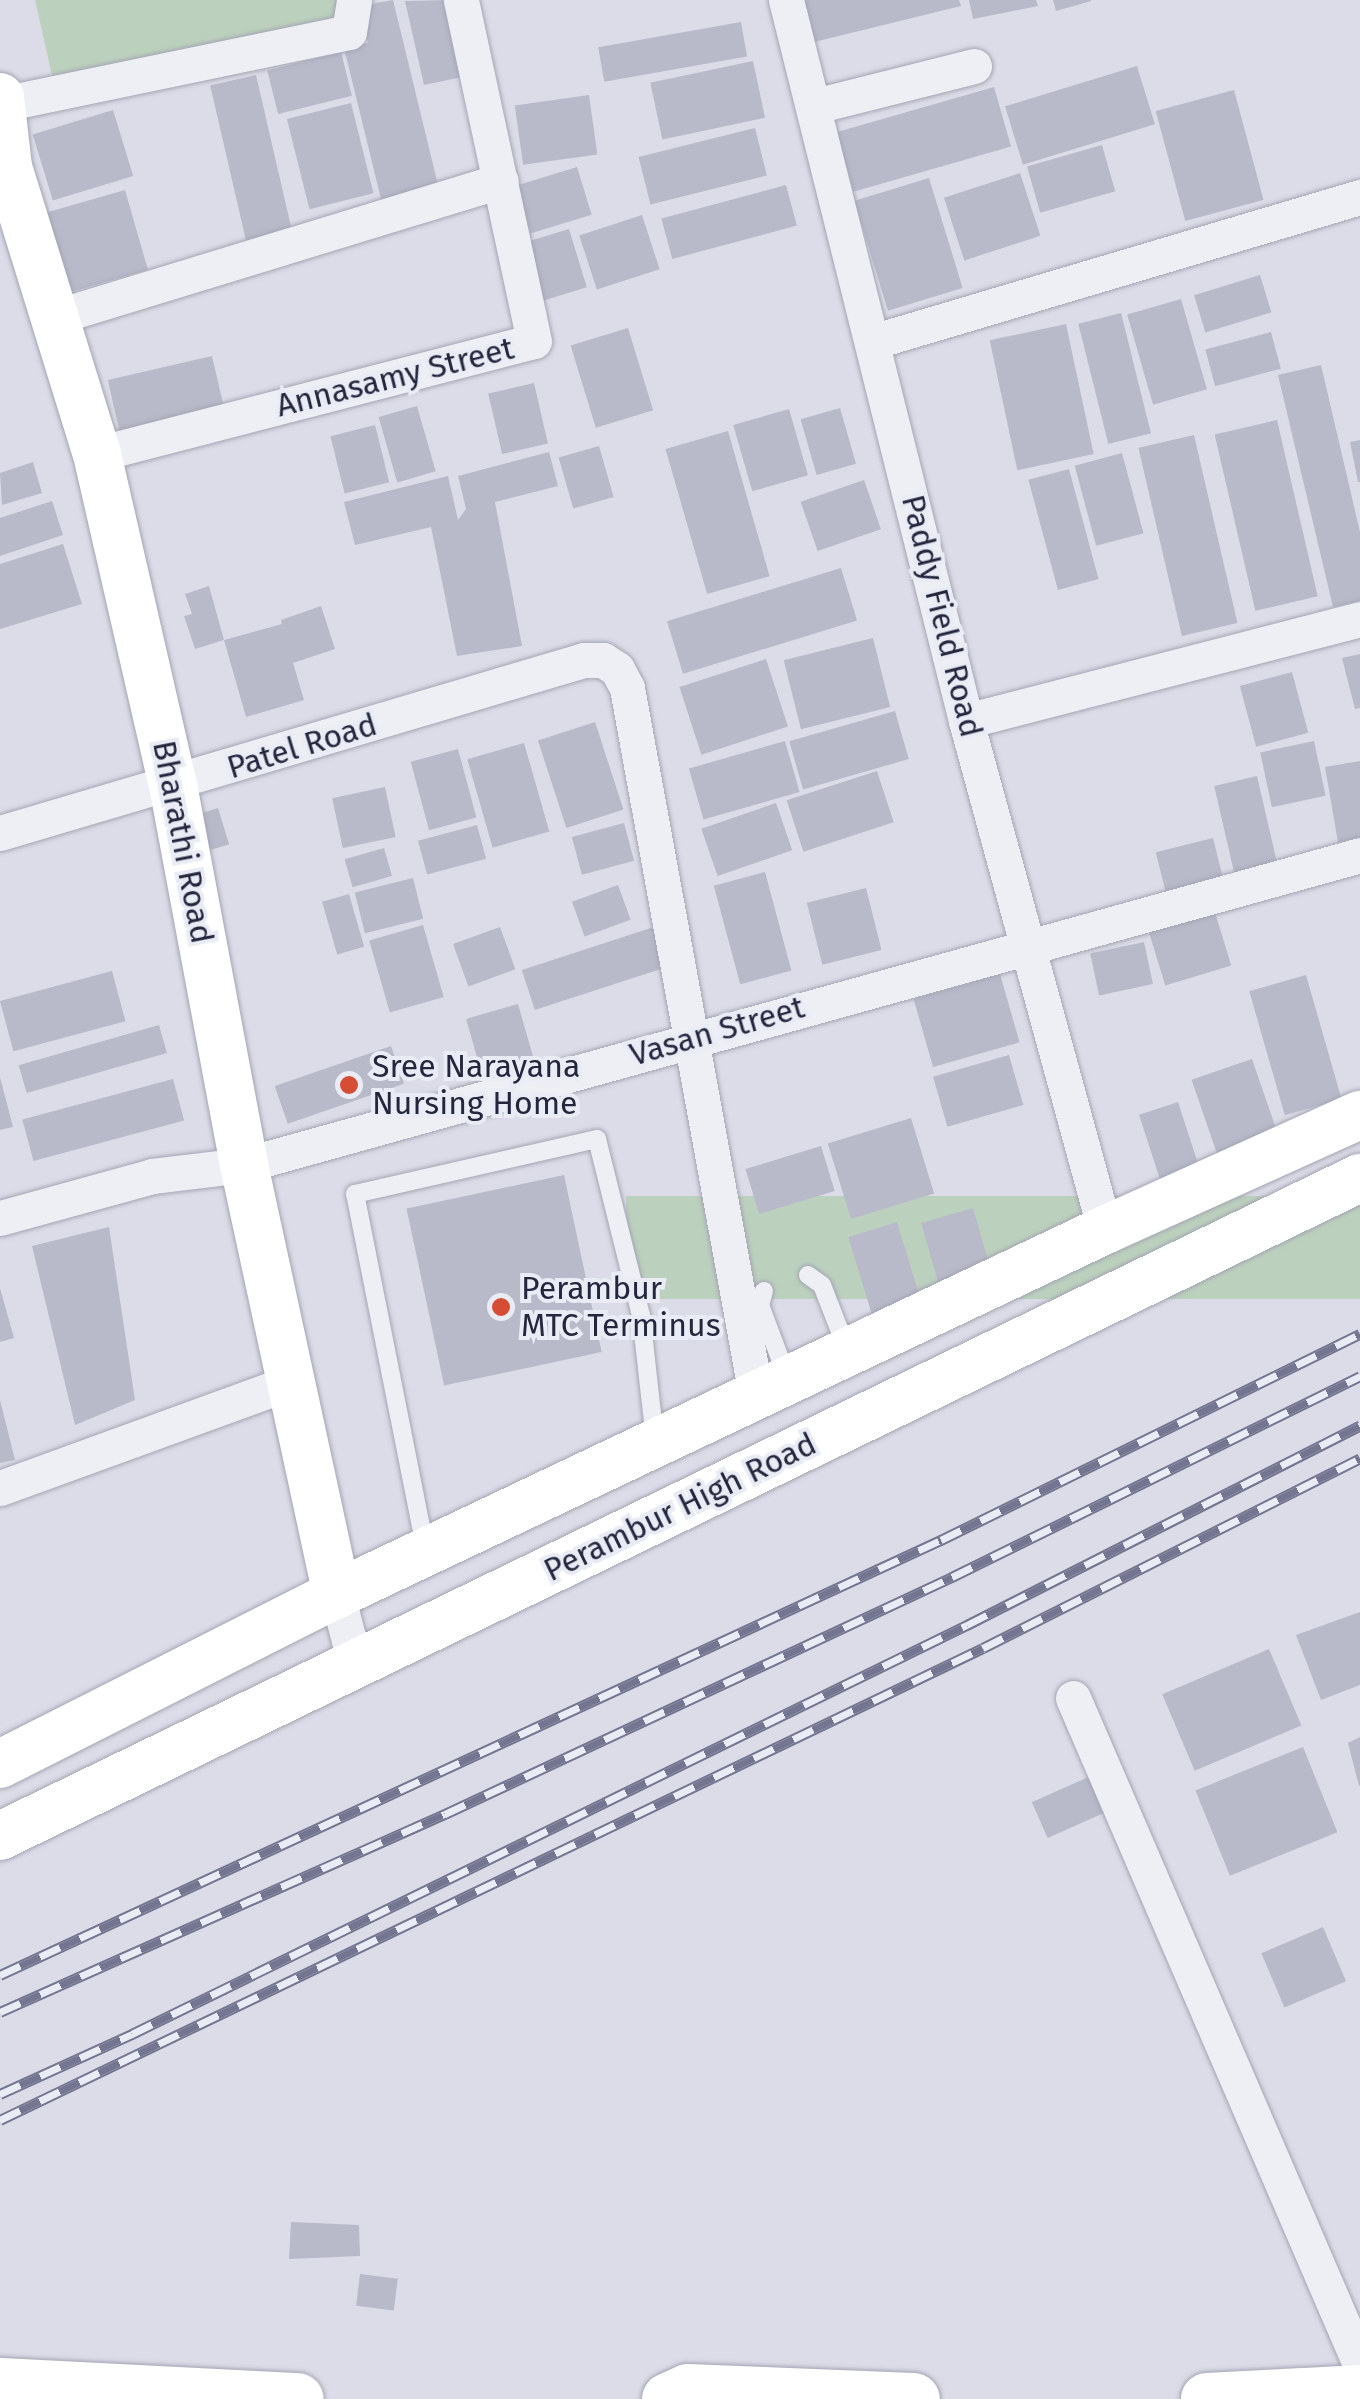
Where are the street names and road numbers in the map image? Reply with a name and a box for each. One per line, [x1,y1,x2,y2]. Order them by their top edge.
street label: Annasamy Street [272,329,518,425]
street label: Paddy Field Road [893,491,991,741]
street label: Patel Road [223,705,381,787]
street label: Bharathi Road [145,737,221,947]
street label: Vasan Street [625,988,809,1074]
street label: Perambur High Road [538,1424,822,1590]

